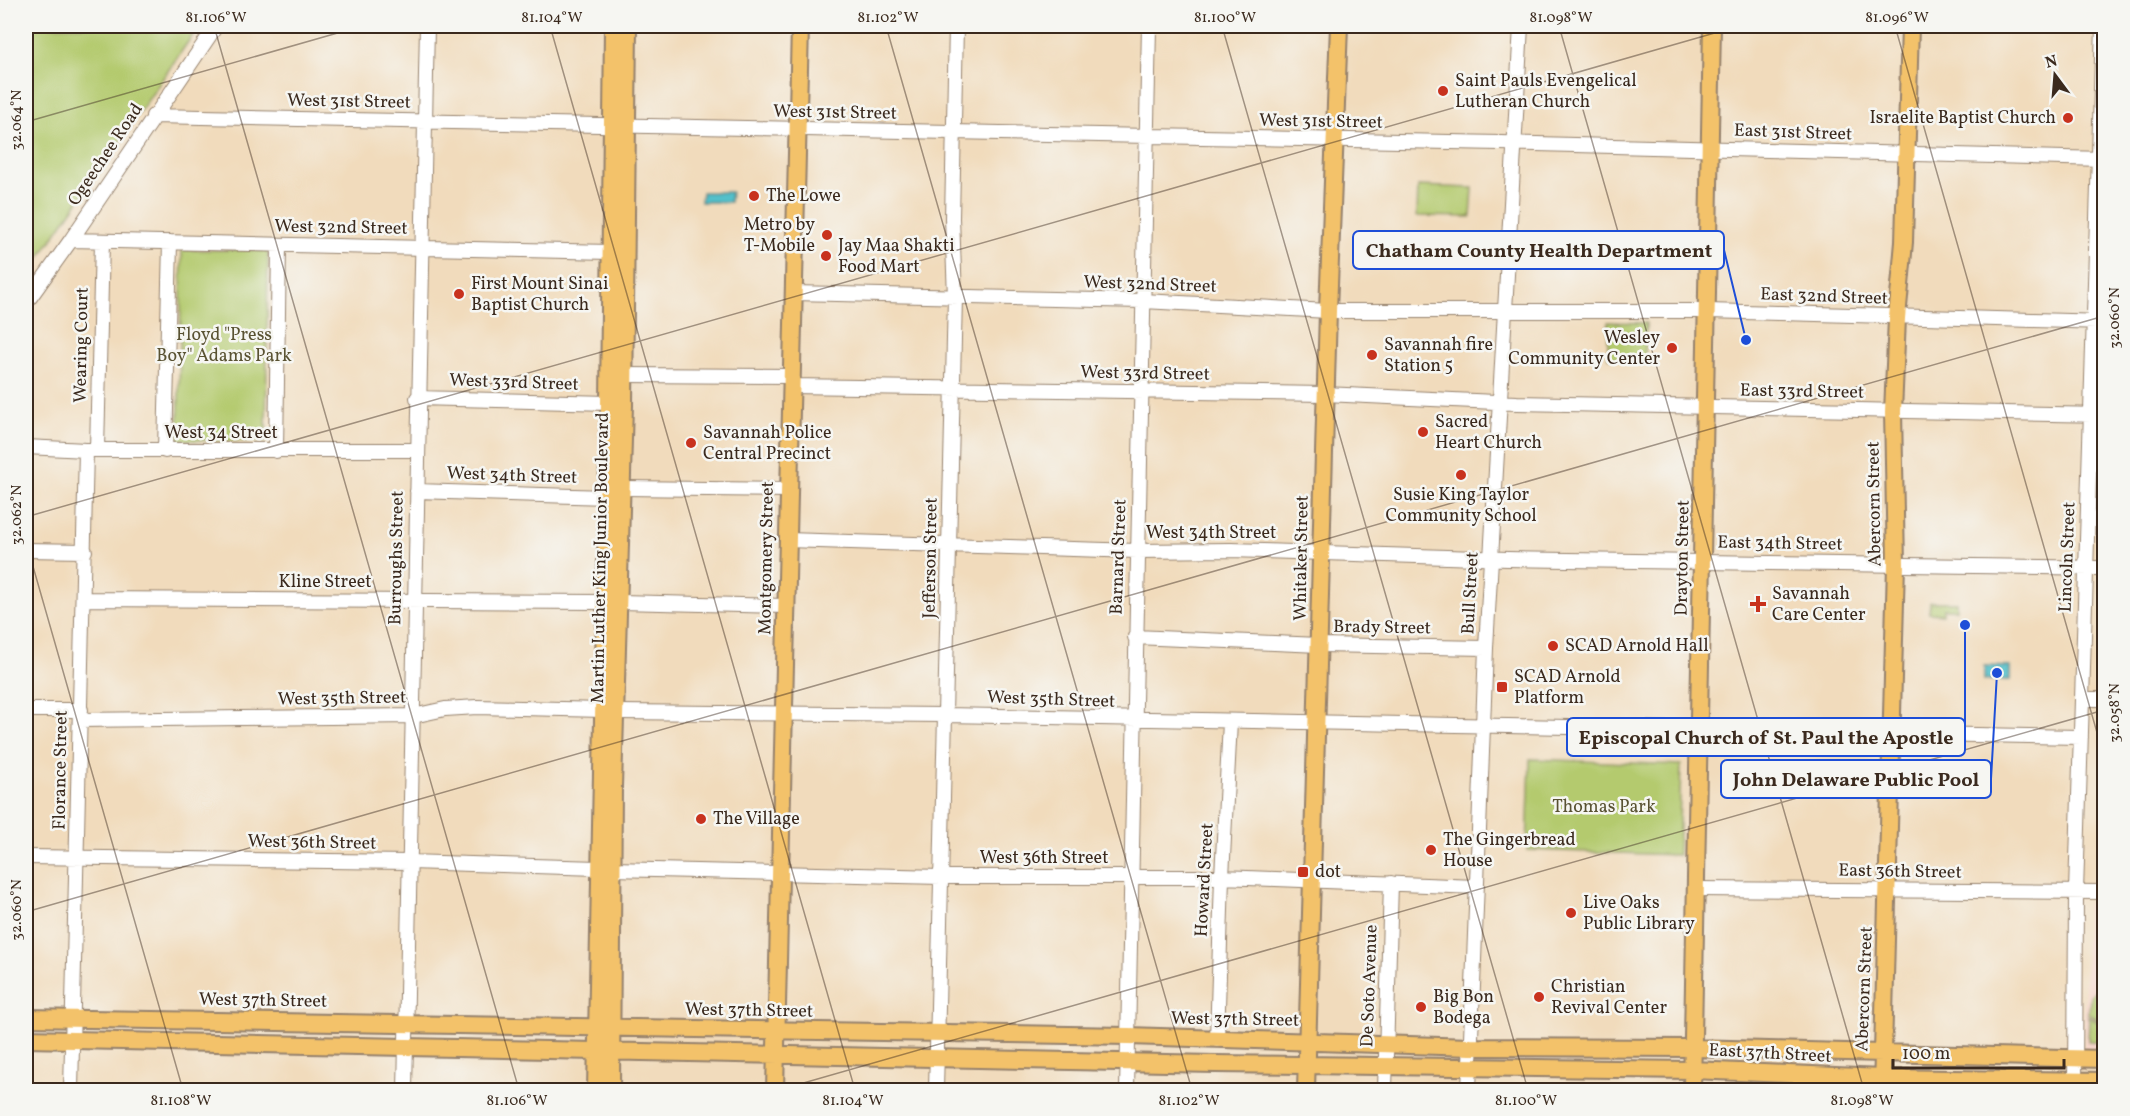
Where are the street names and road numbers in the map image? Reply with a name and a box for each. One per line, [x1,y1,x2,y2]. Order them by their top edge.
street label: West 31st Street [287,88,411,116]
street label: Ogeechee Road [62,99,150,211]
street label: West 31st Street [773,99,897,127]
street label: West 31st Street [1259,108,1383,136]
street label: East 31st Street [1733,118,1853,148]
street label: West 32nd Street [274,214,408,242]
street label: West 32nd Street [1083,270,1217,300]
street label: East 32nd Street [1760,282,1888,312]
street label: Wearing Court [68,287,96,403]
street label: West 33rd Street [1080,360,1210,388]
street label: West 33rd Street [449,368,579,398]
street label: East 33rd Street [1740,378,1864,406]
street label: Martin Luther King Junior Boulevard [586,412,616,704]
street label: West 34 Street [164,421,278,446]
street label: Abercorn Street [1861,441,1889,567]
street label: West 34th Street [446,461,578,491]
street label: Montgomery Street [753,481,781,635]
street label: Burroughs Street [383,490,411,626]
street label: Whitaker Street [1288,495,1316,621]
street label: Jefferson Street [917,497,945,619]
street label: Barnard Street [1104,499,1134,615]
street label: Drayton Street [1669,500,1697,616]
street label: Lincoln Street [2054,501,2082,613]
street label: West 34th Street [1146,521,1276,546]
street label: East 34th Street [1717,530,1843,558]
street label: Bull Street [1456,551,1486,635]
street label: Kline Street [278,570,372,595]
street label: Brady Street [1333,615,1431,641]
street label: West 35th Street [278,685,406,713]
street label: West 35th Street [986,685,1116,715]
street label: Florance Street [47,710,75,830]
street label: Howard Street [1190,822,1220,938]
street label: West 36th Street [247,829,377,857]
street label: West 36th Street [980,846,1108,871]
street label: East 36th Street [1838,858,1962,886]
street label: De Soto Avenue [1355,924,1385,1048]
street label: Abercorn Street [1850,926,1880,1052]
street label: West 37th Street [199,987,327,1015]
street label: West 37th Street [685,997,813,1025]
street label: West 37th Street [1171,1006,1299,1034]
street label: East 37th Street [1708,1038,1832,1070]

